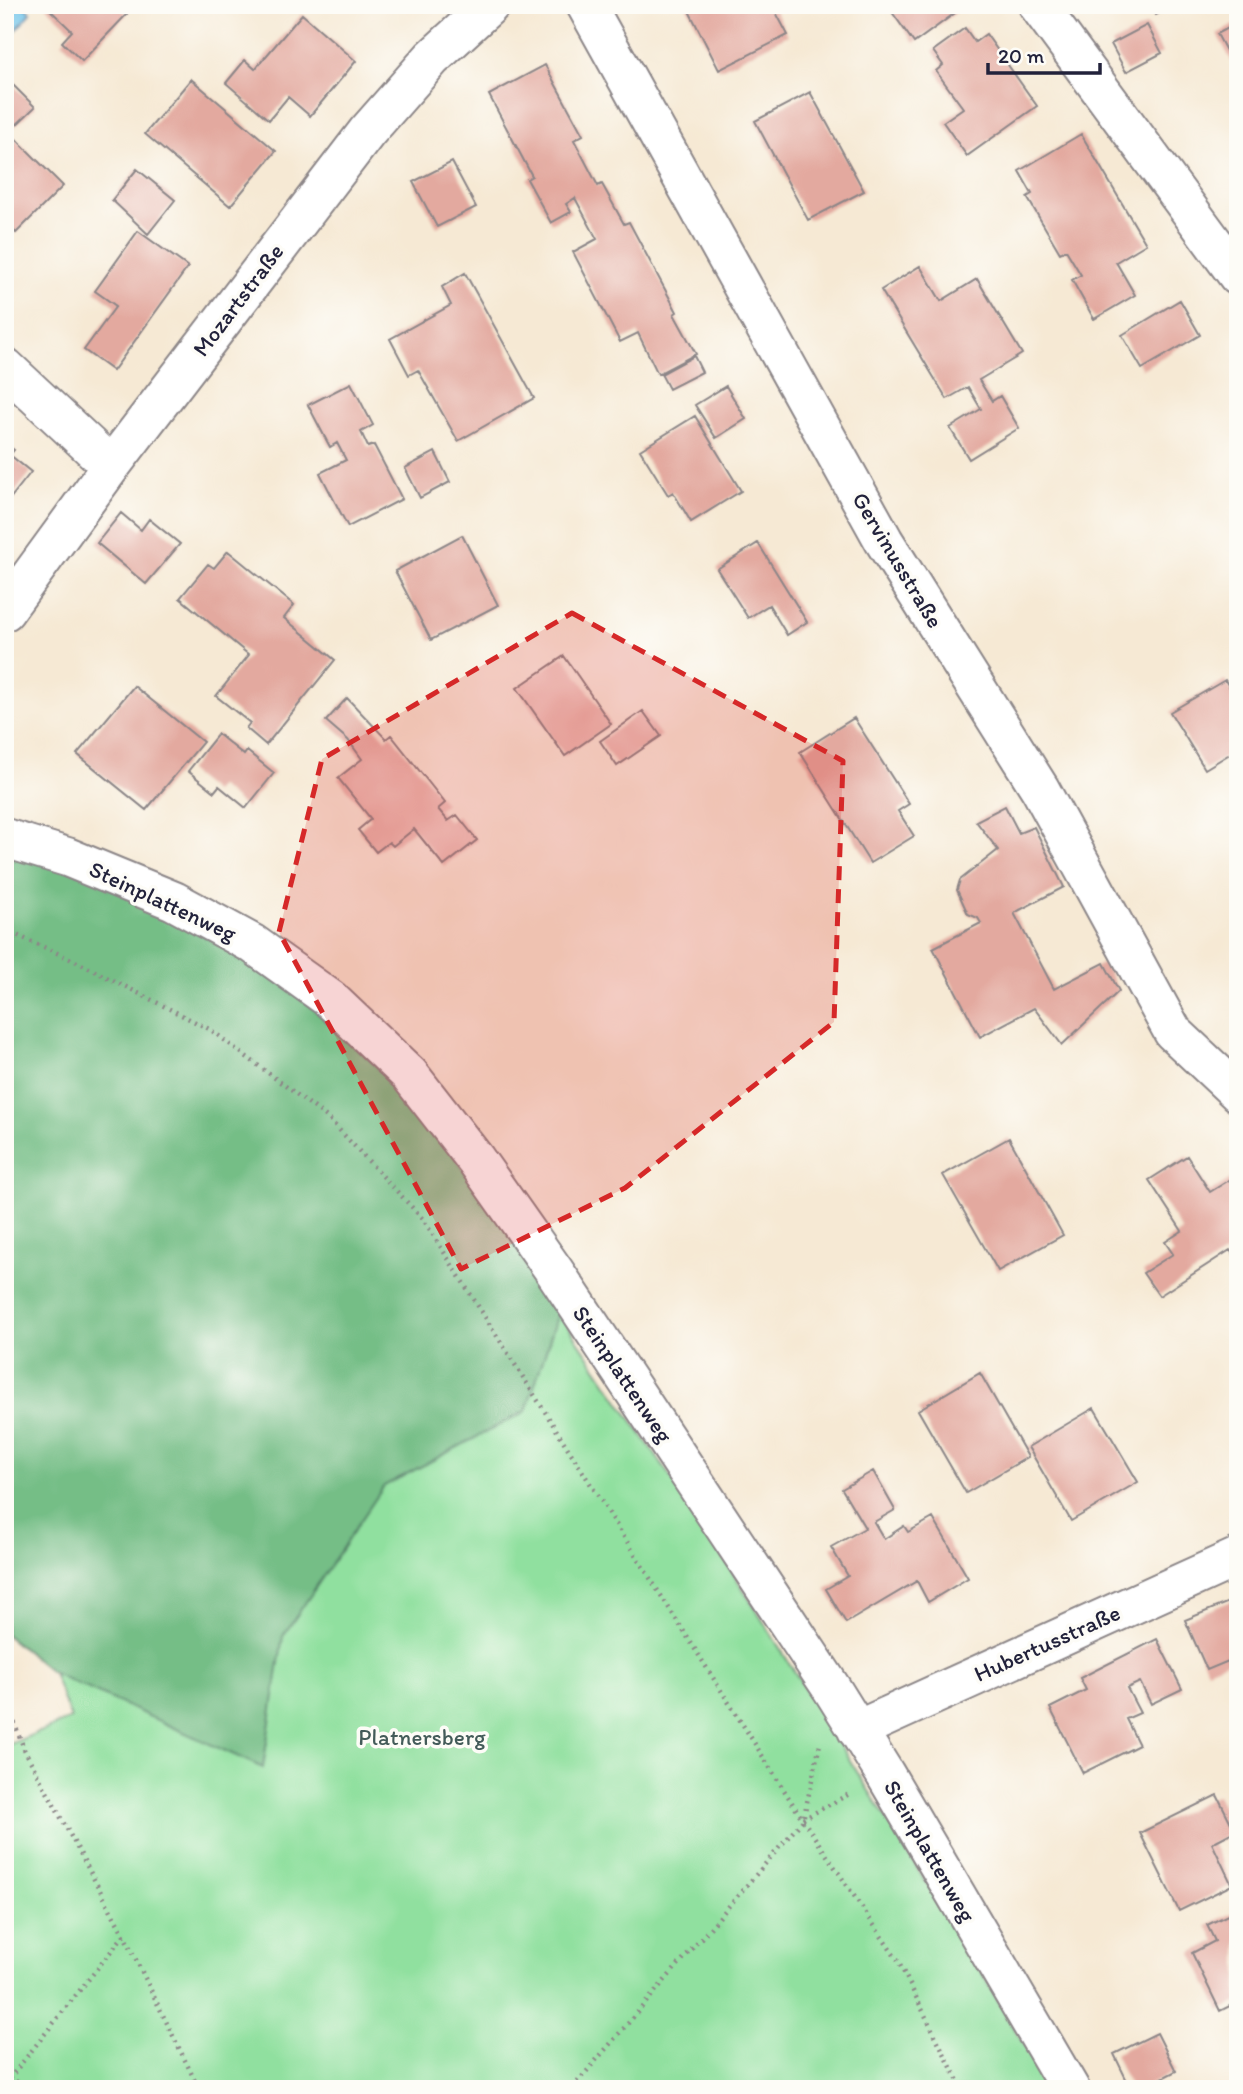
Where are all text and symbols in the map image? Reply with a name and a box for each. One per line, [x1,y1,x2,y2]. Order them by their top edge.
scale bar [988,32,1100,76]
text: 20 m [998,43,1045,68]
street label: Mozartstraße [187,238,289,362]
street label: Gervinusstraße [846,487,950,633]
street label: Steinplattenweg [85,855,241,947]
street label: Steinplattenweg [567,1300,679,1448]
street label: Hubertusstraße [970,1598,1124,1688]
park label: Platnersberg [358,1723,486,1751]
street label: Steinplattenweg [878,1775,982,1927]

